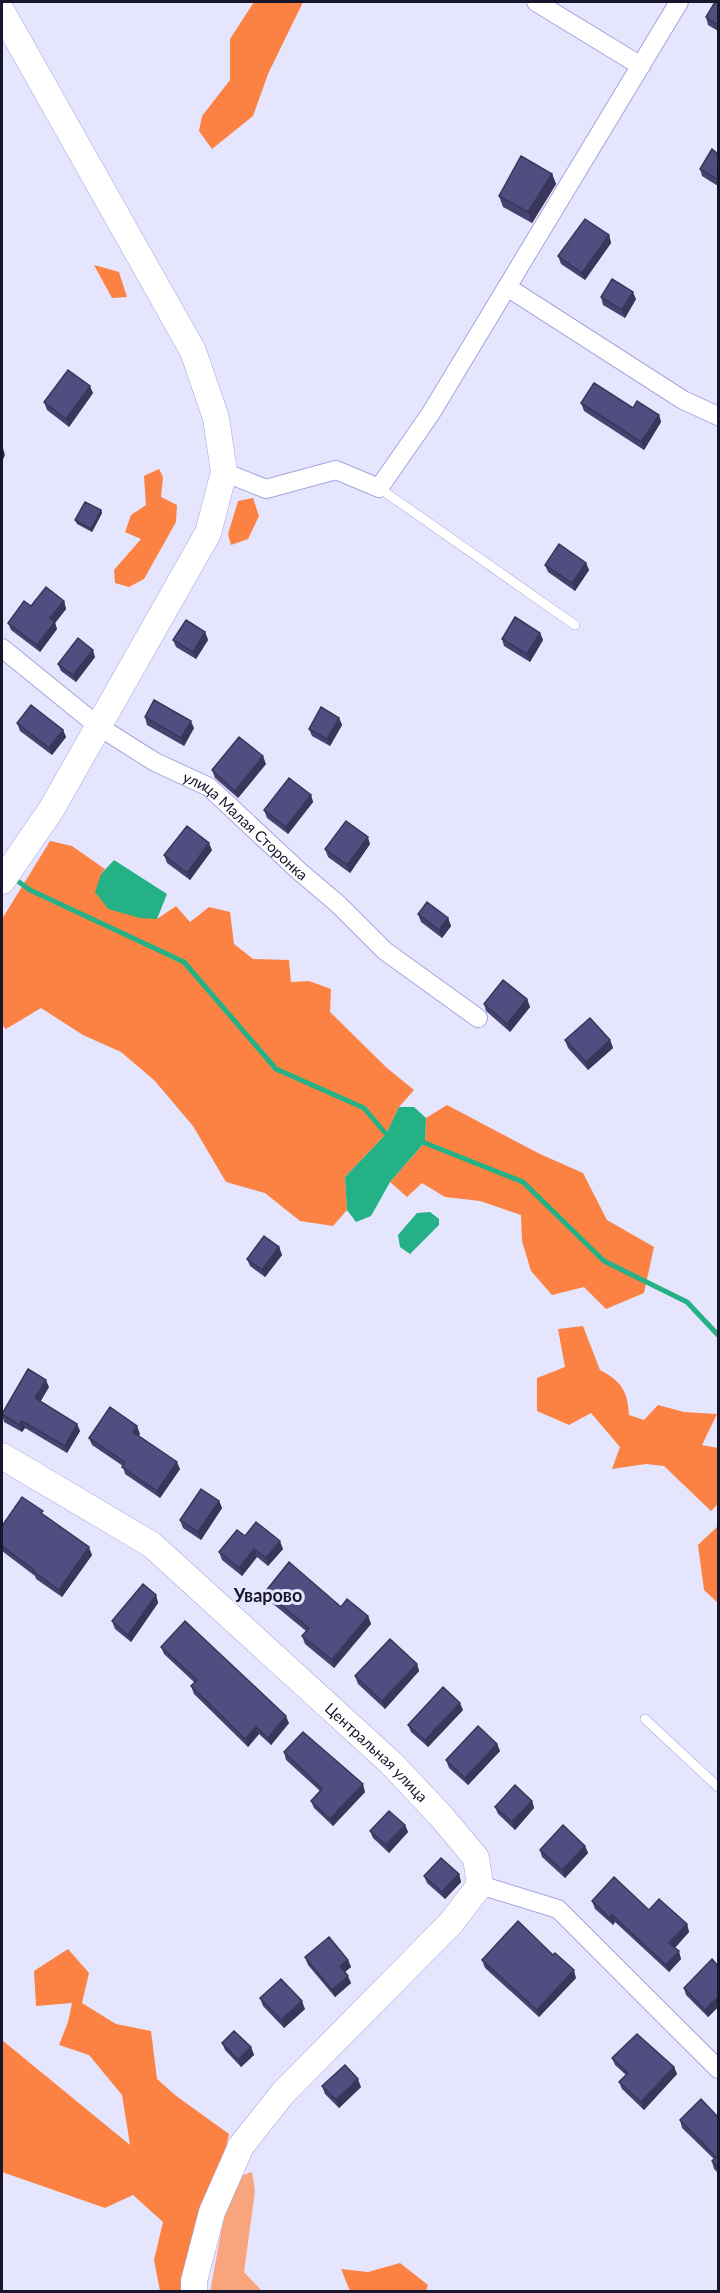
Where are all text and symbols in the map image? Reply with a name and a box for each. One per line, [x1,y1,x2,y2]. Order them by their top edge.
street label: улица Малая Сторонка [180,767,312,884]
district label: Уварово [233,1584,302,1606]
street label: Центральная улица [322,1699,432,1805]

